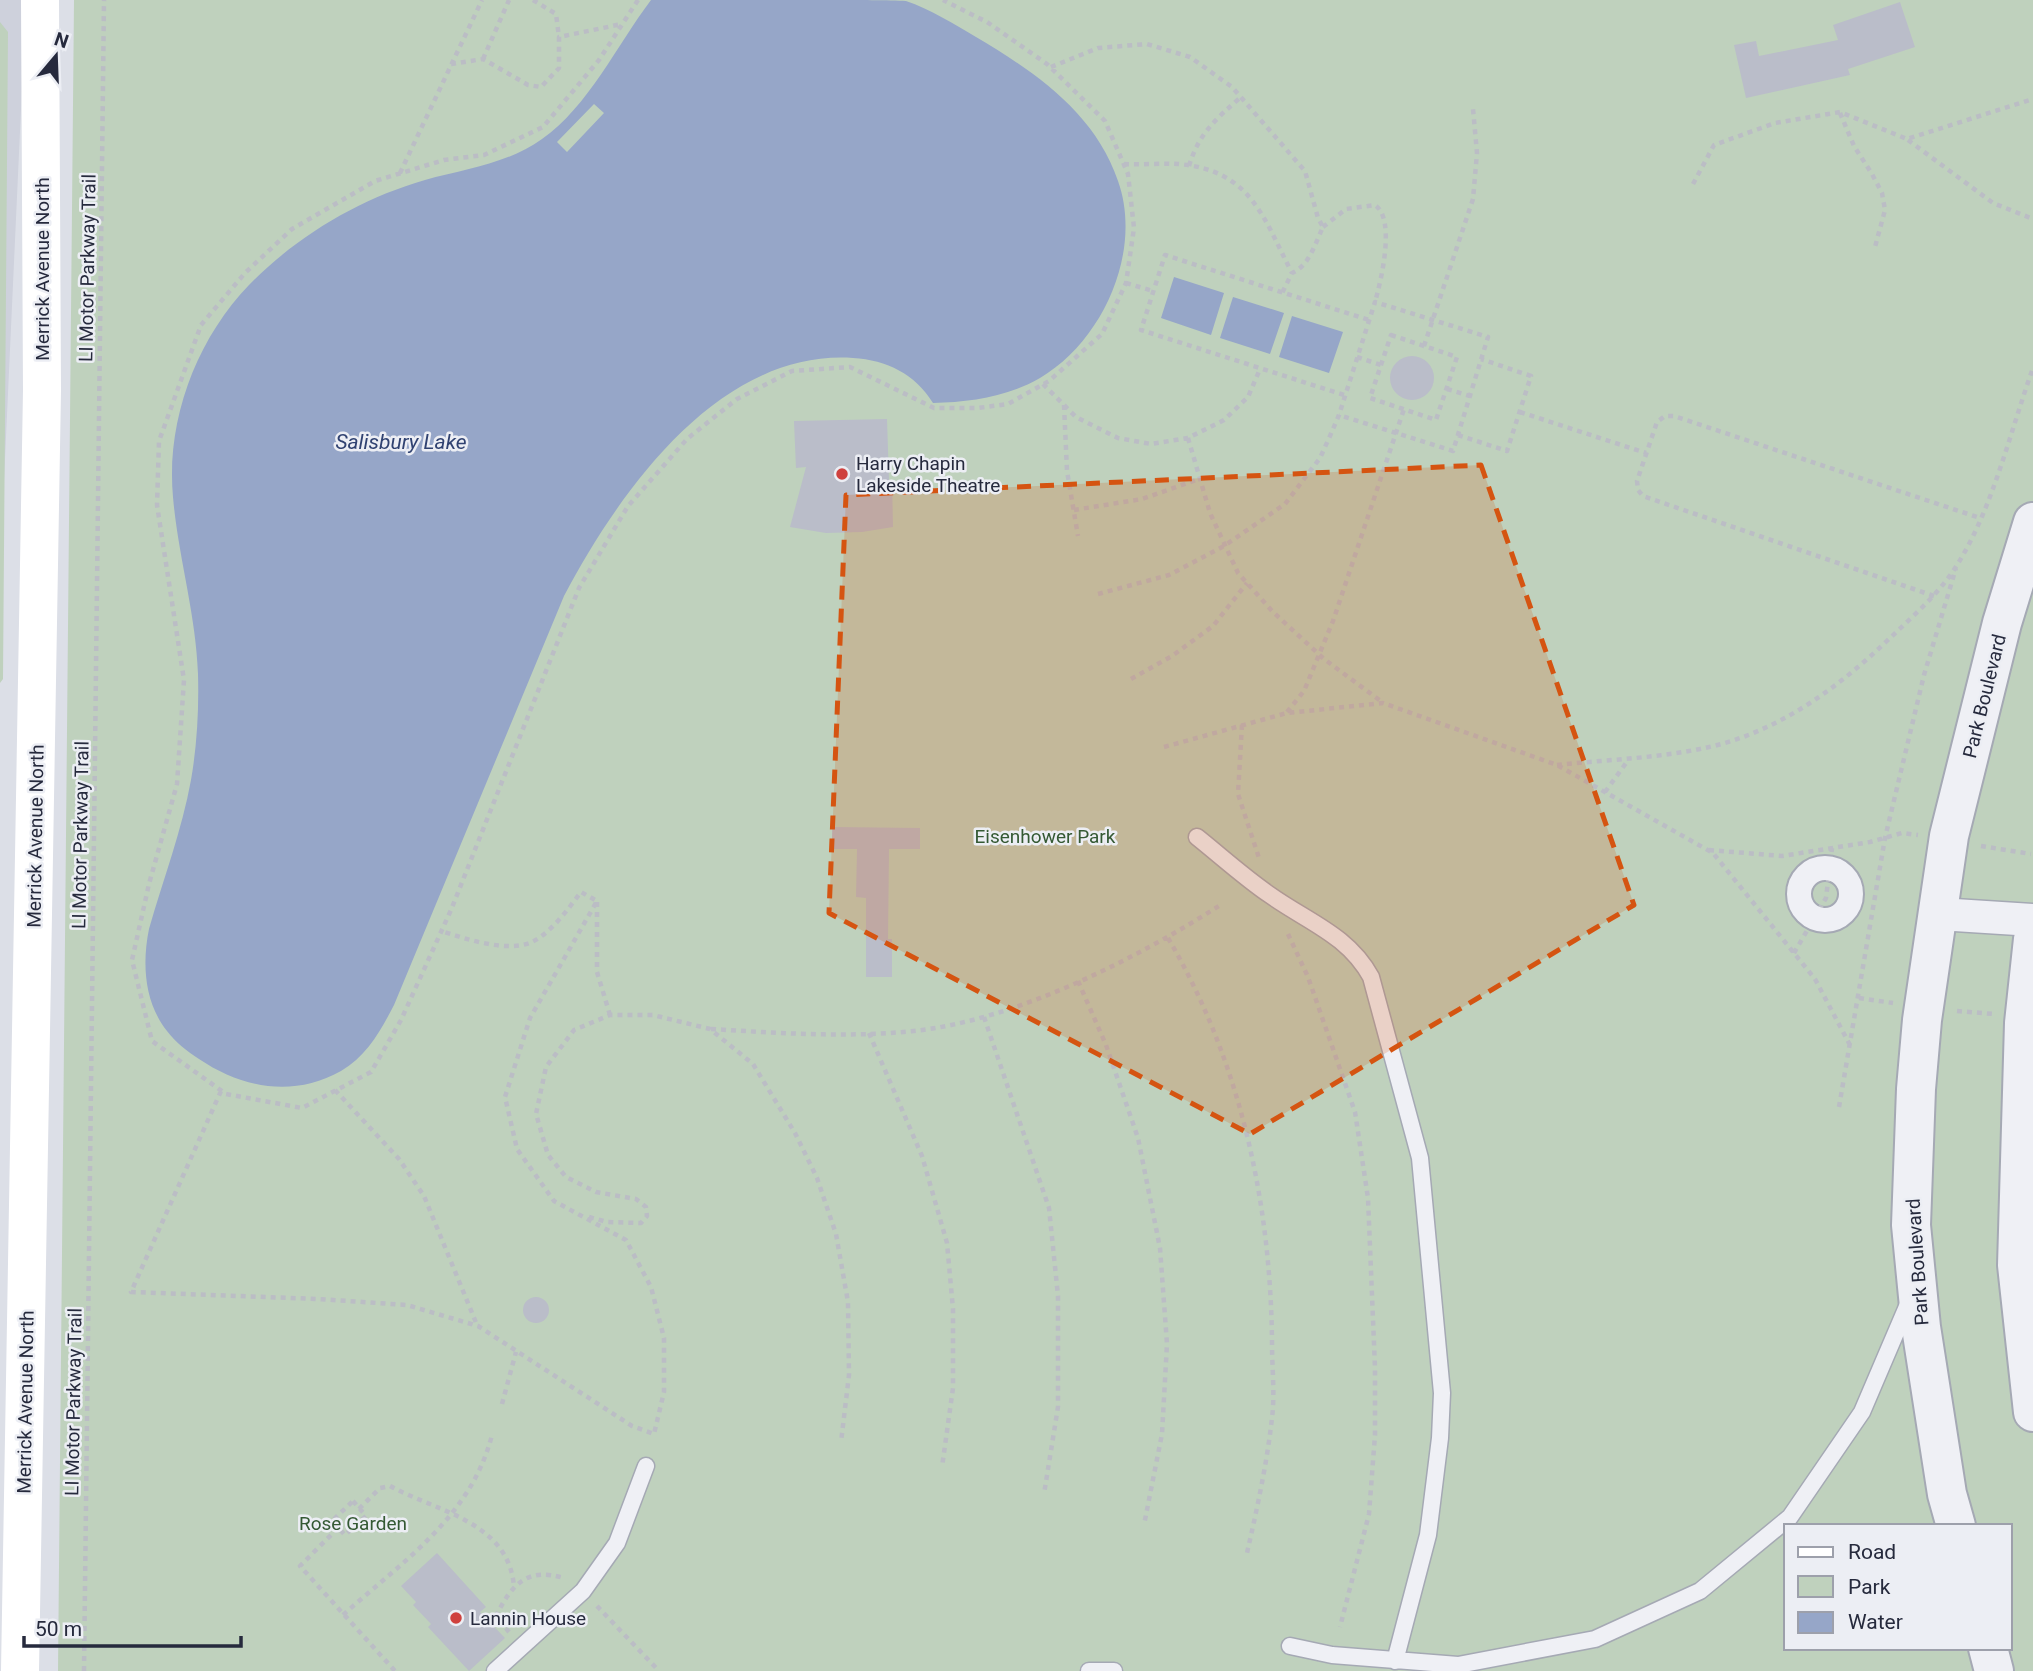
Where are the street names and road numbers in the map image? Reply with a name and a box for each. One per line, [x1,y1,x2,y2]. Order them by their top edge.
street label: LI Motor Parkway Trail [74,174,101,362]
street label: Merrick Avenue North [31,177,54,361]
street label: Park Boulevard [1958,632,2011,761]
street label: LI Motor Parkway Trail [67,741,94,929]
street label: Merrick Avenue North [22,744,49,928]
street label: Park Boulevard [1902,1198,1933,1326]
street label: LI Motor Parkway Trail [60,1308,87,1496]
street label: Merrick Avenue North [12,1310,39,1494]

